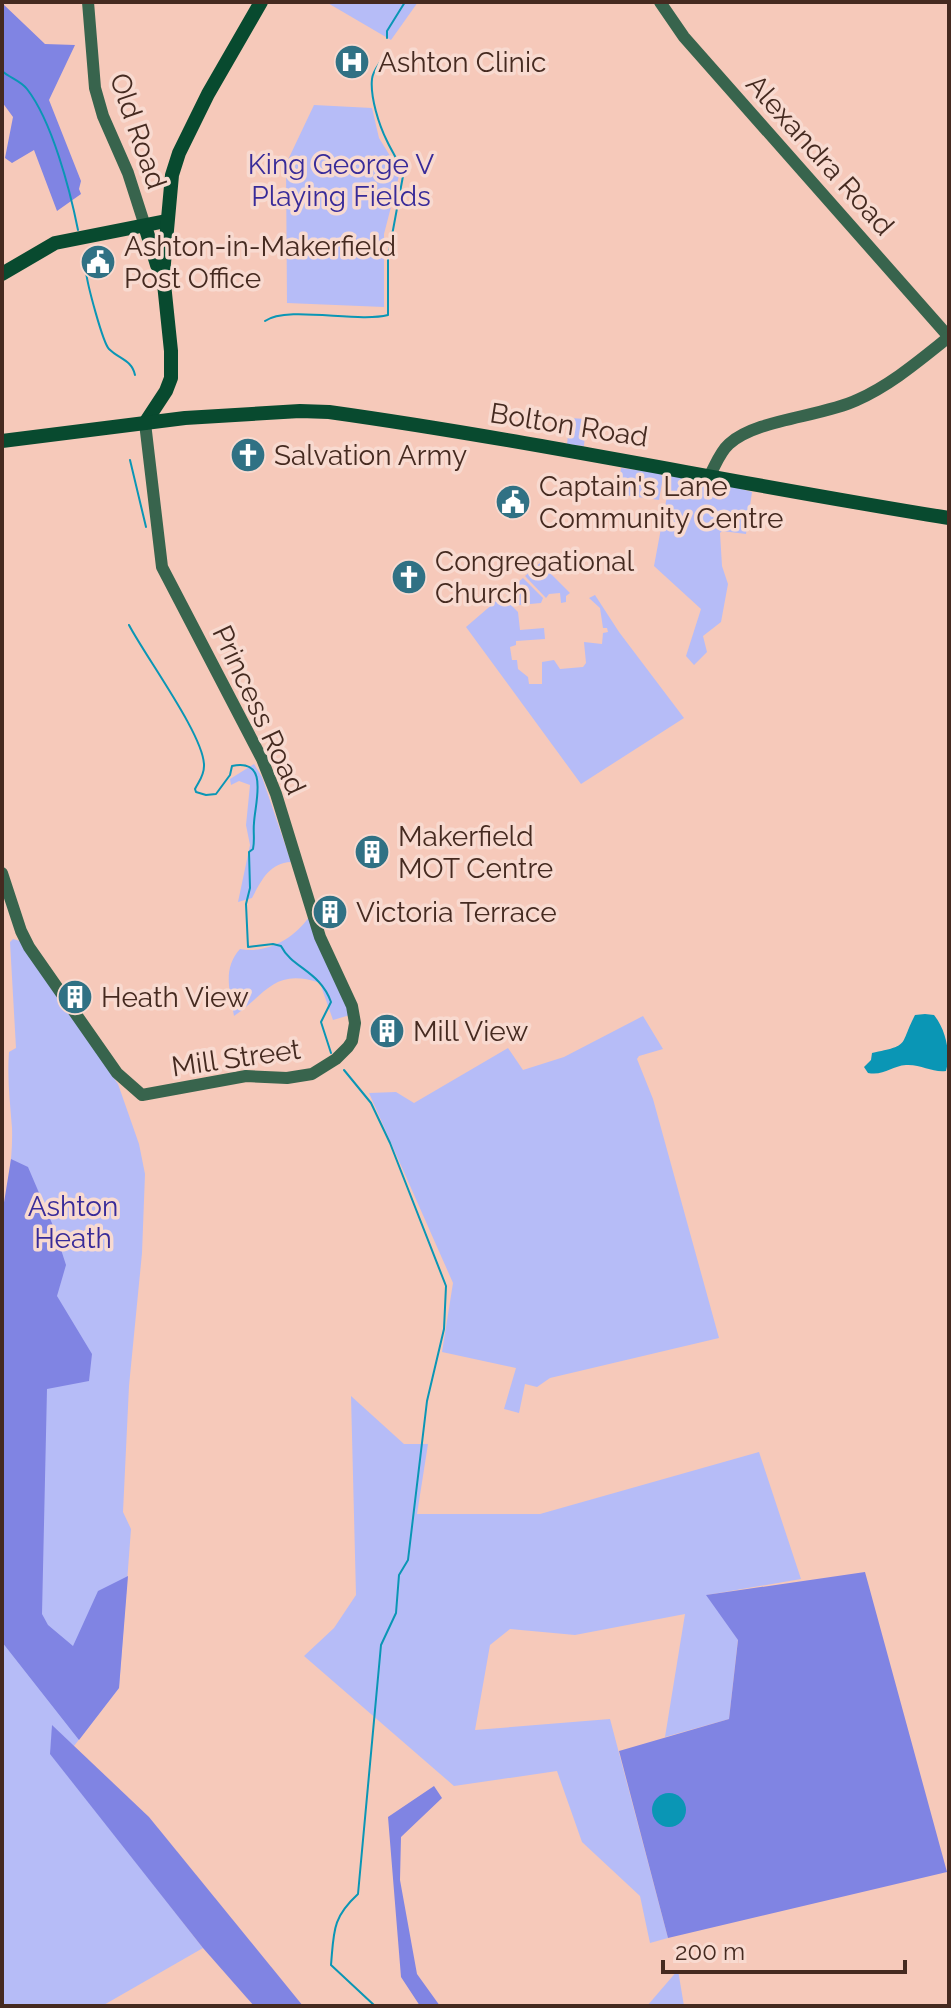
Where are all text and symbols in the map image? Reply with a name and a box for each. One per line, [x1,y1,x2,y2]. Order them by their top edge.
hospital icon: Ashton Clinic [333,43,371,81]
place label: Ashton Clinic [378,46,546,79]
street label: Alexandra Road [739,68,901,242]
street label: Old Road [103,69,173,193]
park label: King George V Playing Fields [248,148,434,213]
place label: Ashton-in-Makerfield Post Office [124,230,396,295]
public building icon: Ashton-in-Makerfield Post Office [79,243,117,281]
street label: Bolton Road [488,396,650,454]
church icon: Salvation Army [229,436,267,474]
place label: Salvation Army [274,439,467,472]
place label: Captain's Lane Community Centre [539,470,783,535]
public building icon: Captain's Lane Community Centre [494,483,532,521]
place label: Congregational Church [435,545,634,610]
church icon: Congregational Church [390,558,428,596]
street label: Princess Road [205,620,313,800]
place label: Makerfield MOT Centre [398,820,553,885]
building icon: Makerfield MOT Centre [353,833,391,871]
building icon: Victoria Terrace [311,893,349,931]
place label: Victoria Terrace [356,896,557,929]
building icon: Heath View [56,978,94,1016]
place label: Heath View [101,981,249,1014]
building icon: Mill View [368,1012,406,1050]
place label: Mill View [413,1015,528,1048]
street label: Mill Street [169,1033,303,1083]
park label: Ashton Heath [28,1190,118,1255]
scale bar [663,1924,905,1974]
text: 200 m [675,1937,745,1966]

